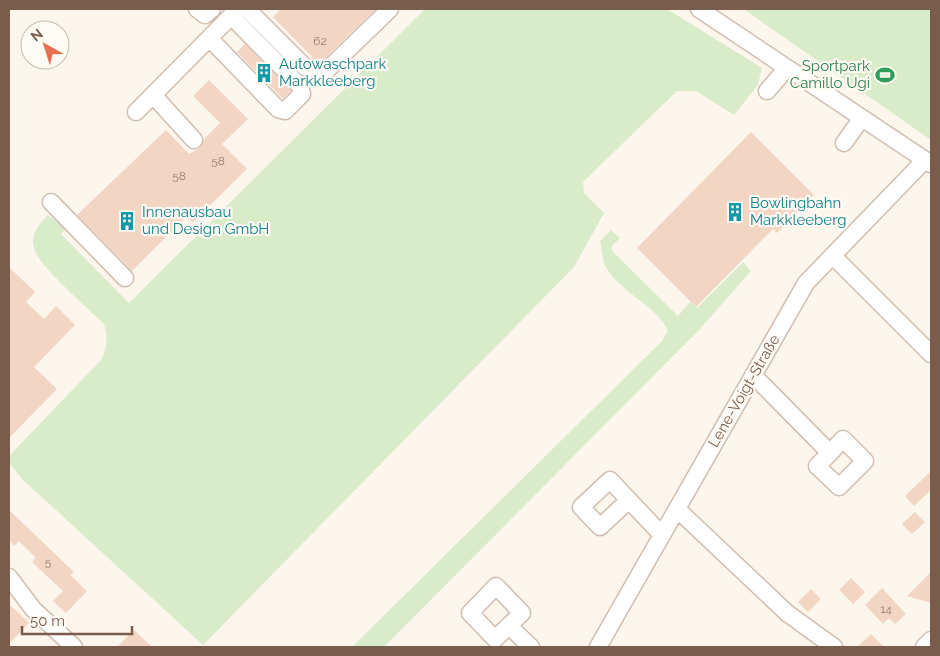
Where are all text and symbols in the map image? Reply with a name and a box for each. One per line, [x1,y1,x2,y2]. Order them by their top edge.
north arrow [20,20,70,70]
text: N [28,25,46,44]
house number: 62 [313,34,327,48]
place label: Autowaschpark Markkleeberg [279,55,387,90]
place label: Sportpark Camillo Ugi [790,57,870,92]
building icon: Autowaschpark Markkleeberg [253,62,275,84]
sports icon: Sportpark Camillo Ugi [874,64,896,86]
house number: 58 [211,154,225,168]
house number: 58 [172,169,186,183]
place label: Bowlingbahn Markkleeberg [750,194,847,229]
building icon: Bowlingbahn Markkleeberg [724,201,746,223]
place label: Innenausbau und Design GmbH [142,203,269,238]
building icon: Innenausbau und Design GmbH [116,210,138,232]
street label: Lene-Voigt-Straße [704,331,784,451]
house number: 5 [45,555,52,569]
house number: 14 [880,602,892,616]
scale bar [22,604,132,636]
text: 50 m [30,612,65,630]

